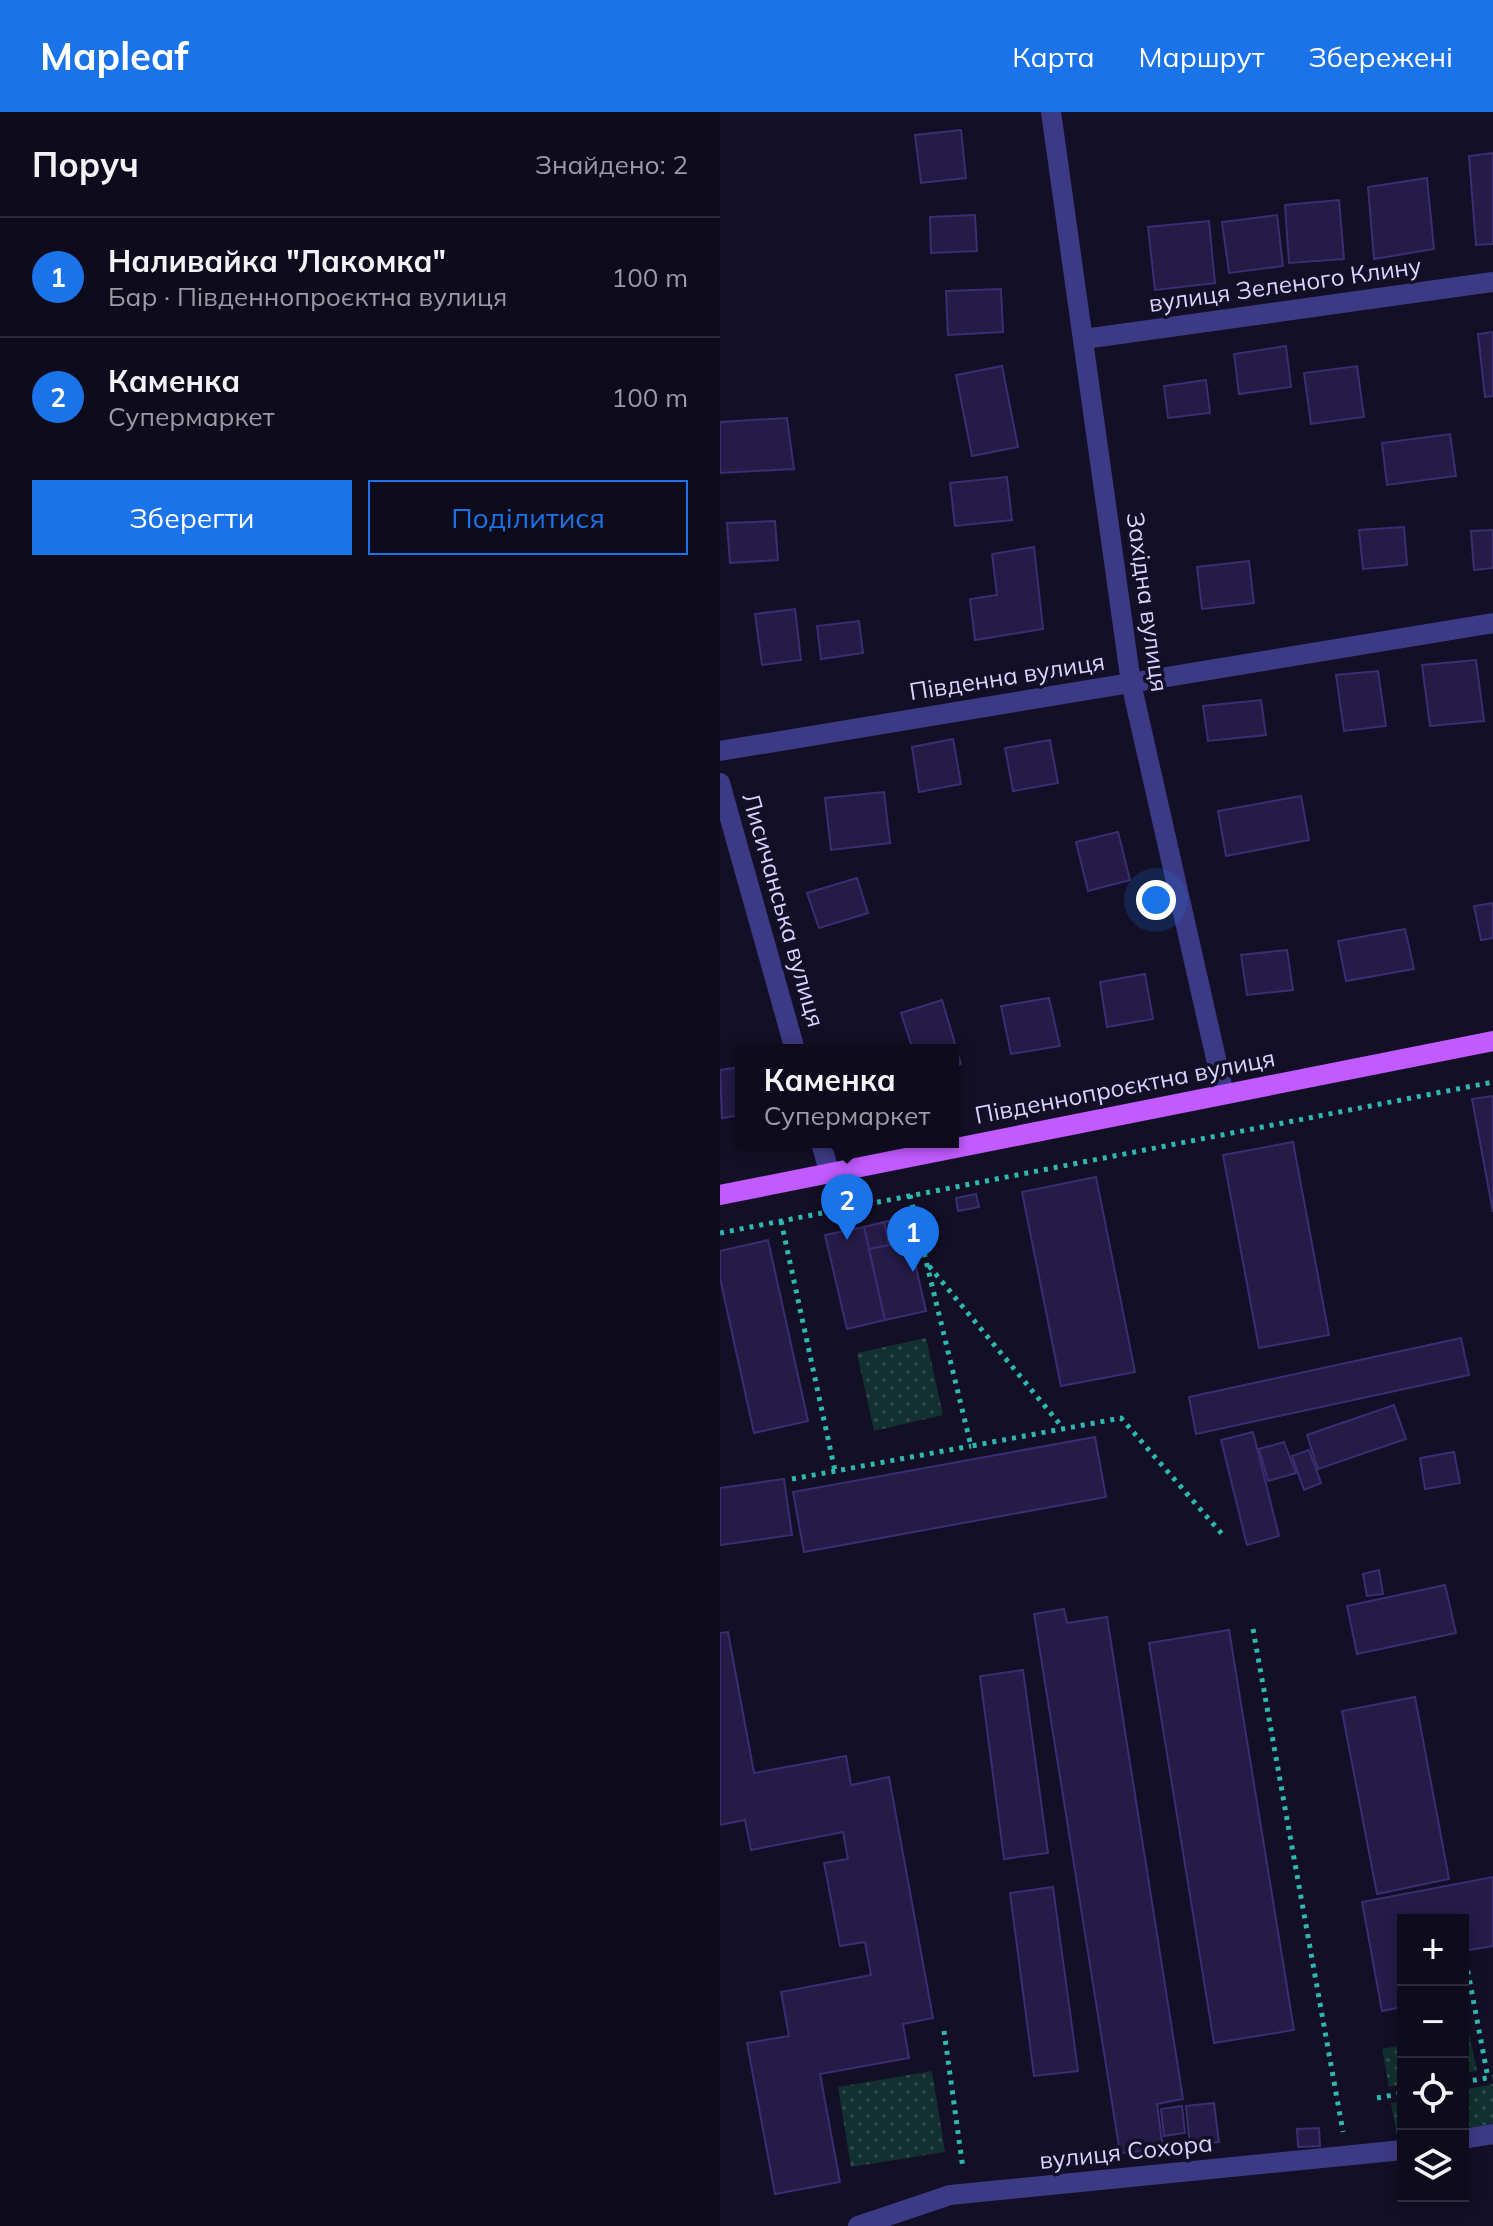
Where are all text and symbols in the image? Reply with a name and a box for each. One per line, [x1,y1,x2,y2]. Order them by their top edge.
text: Mapleaf [40,32,188,80]
text: Карта [1012,39,1095,74]
text: Маршрут [1139,39,1264,74]
text: Збережені [1308,39,1453,74]
text: Поруч [32,143,139,186]
text: Знайдено: 2 [535,148,688,181]
text: Наливайка "Лакомка" [108,242,446,280]
street label: вулиця Зеленого Клину [1147,250,1423,318]
text: 1 [50,261,66,294]
text: 100 m [612,261,688,294]
text: Бар · Південнопроєктна вулиця [108,280,507,313]
text: Каменка [108,362,240,400]
text: 2 [50,381,66,414]
text: 100 m [612,381,688,414]
text: Супермаркет [108,400,275,433]
button: Зберегти [32,480,352,555]
button: Поділитися [368,480,688,555]
street label: Західна вулиця [1121,510,1175,694]
street label: Південна вулиця [907,646,1107,706]
street label: Лисичанська вулиця [736,789,832,1030]
your location [1136,880,1176,920]
street label: Південнопроєктна вулиця [972,1042,1277,1130]
popup [735,1044,959,1148]
text: Каменка [764,1061,896,1099]
text: Супермаркет [764,1099,930,1132]
pin: 2 [821,1174,873,1240]
pin: 1 [887,1206,939,1272]
map controls [1397,1914,1469,2202]
button: + [1397,1914,1469,1986]
button: − [1397,1986,1469,2058]
button: locate [1397,2058,1469,2130]
street label: вулиця Сохора [1038,2127,1214,2175]
button: layers [1397,2130,1469,2202]

